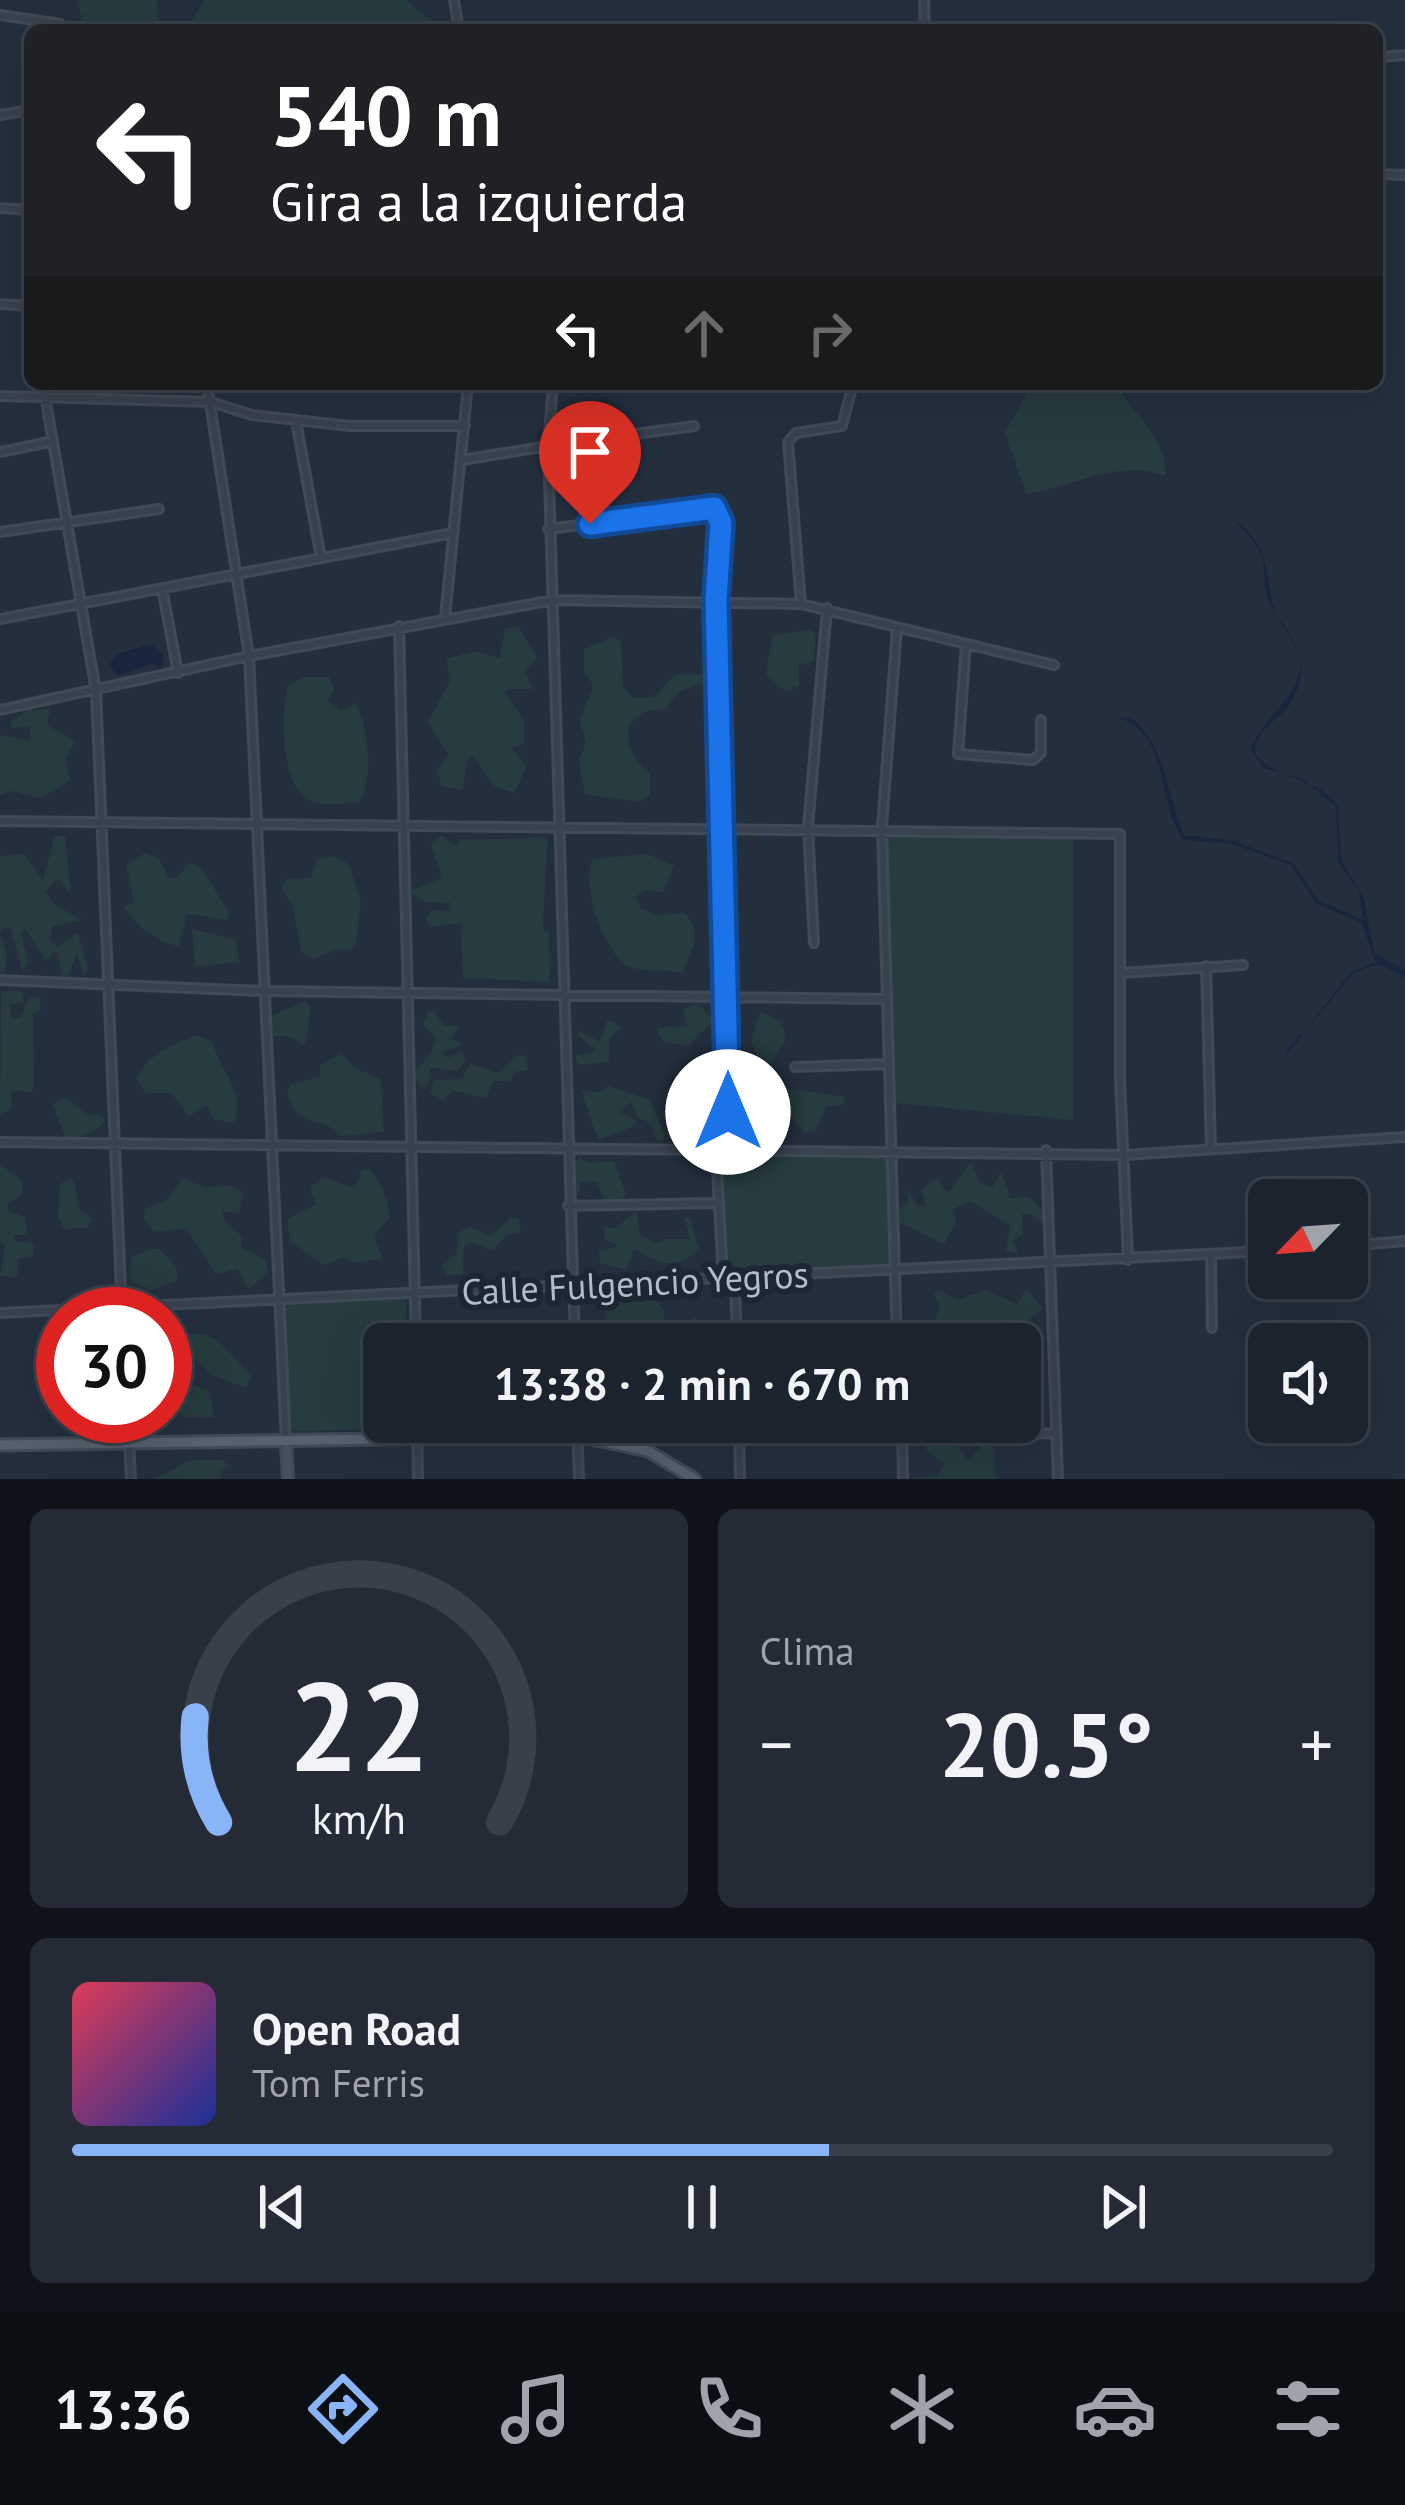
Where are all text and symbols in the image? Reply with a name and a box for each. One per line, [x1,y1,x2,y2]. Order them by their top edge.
text: 540 m [270,60,502,169]
icon: left [72,72,228,228]
text: Gira a la izquierda [270,166,687,236]
icon: left [545,300,611,366]
icon: ahead [671,300,737,366]
icon: right [797,300,863,366]
pin [539,401,641,524]
icon: arrive [557,419,623,485]
position arrow [665,1049,791,1175]
north arrow [1248,1179,1368,1299]
map controls [1248,1179,1368,1443]
street label: Calle Fulgencio Yegros [460,1250,810,1315]
speed limit sign: 30 [36,1287,192,1443]
button: sound [1248,1323,1368,1443]
text: 13:38 · 2 min · 670 m [494,1354,910,1412]
text: Clima [760,1625,855,1676]
text: 22 [288,1644,430,1805]
text: 20.5° [939,1685,1154,1802]
text: − [760,1701,793,1786]
text: + [1300,1701,1333,1786]
text: km/h [312,1789,406,1845]
text: Open Road [252,1999,461,2057]
text: Tom Ferris [252,2057,425,2108]
icon: previous [249,2174,315,2240]
icon: pause [669,2174,735,2240]
icon: next [1090,2174,1156,2240]
icon: directions [301,2367,385,2451]
icon: music [494,2367,578,2451]
icon: phone [687,2367,771,2451]
icon: climate [880,2367,964,2451]
icon: car [1073,2367,1157,2451]
icon: filters [1266,2367,1350,2451]
text: 13:36 [55,2374,192,2444]

